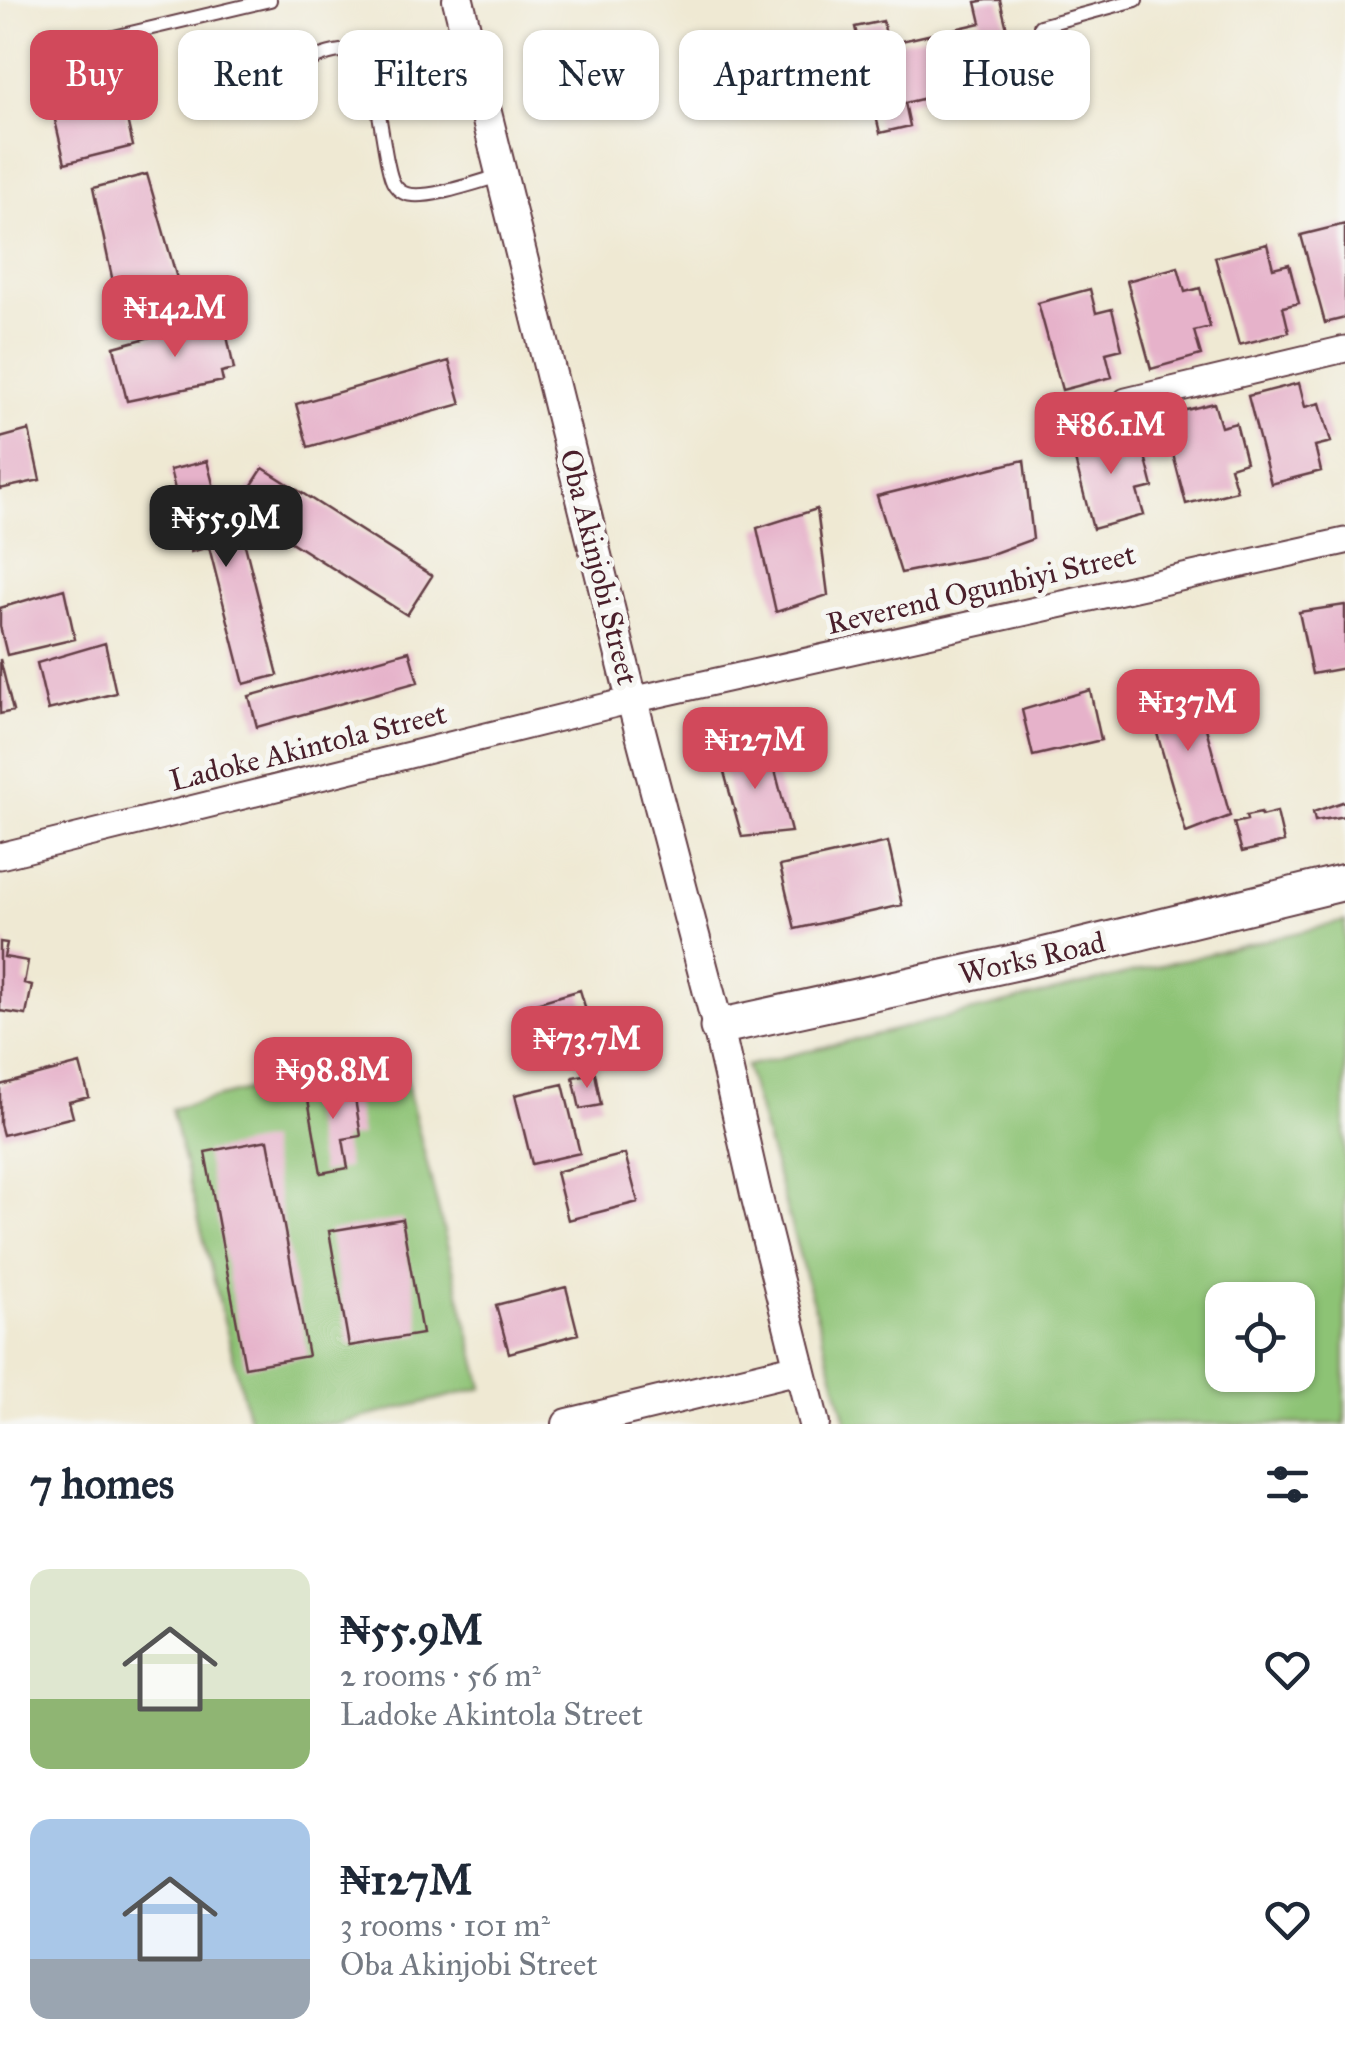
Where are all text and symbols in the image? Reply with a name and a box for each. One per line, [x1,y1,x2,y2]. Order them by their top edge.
chip: Buy [30,30,158,120]
chip: Rent [178,30,318,120]
chip: Filters [338,30,503,120]
chip: New [523,30,659,120]
chip: Apartment [679,30,906,120]
chip: House [926,30,1090,120]
pin: ₦142M [105,275,245,360]
text: ₦142M [124,288,226,327]
pin: ₦86.1M [1030,392,1192,477]
text: ₦86.1M [1057,405,1165,444]
street label: Oba Akinjobi Street [552,445,646,689]
pin: ₦55.9M [145,485,307,570]
text: ₦55.9M [172,498,280,537]
street label: Reverend Ogunbiyi Street [823,536,1139,642]
pin: ₦137M [1118,669,1258,754]
text: ₦137M [1139,682,1237,721]
street label: Ladoke Akintola Street [166,695,450,799]
pin: ₦127M [685,707,825,792]
text: ₦127M [705,720,805,759]
street label: Works Road [955,924,1109,992]
pin: ₦73.7M [506,1006,668,1091]
text: ₦73.7M [533,1019,641,1058]
pin: ₦98.8M [252,1037,414,1122]
text: ₦98.8M [276,1050,390,1089]
map controls [1205,1282,1315,1392]
button: locate [1205,1282,1315,1392]
icon: filters [1260,1457,1315,1512]
text: 7 homes [30,1458,174,1510]
text: ₦55.9M [340,1604,483,1656]
icon: home [110,1609,230,1729]
icon: heart [1260,1642,1315,1697]
text: 2 rooms · 56 m² [340,1656,541,1695]
text: Ladoke Akintola Street [340,1695,643,1734]
text: ₦127M [340,1854,472,1906]
icon: home [110,1859,230,1979]
icon: heart [1260,1892,1315,1947]
text: 3 rooms · 101 m² [340,1906,550,1945]
text: Oba Akinjobi Street [340,1945,598,1984]

